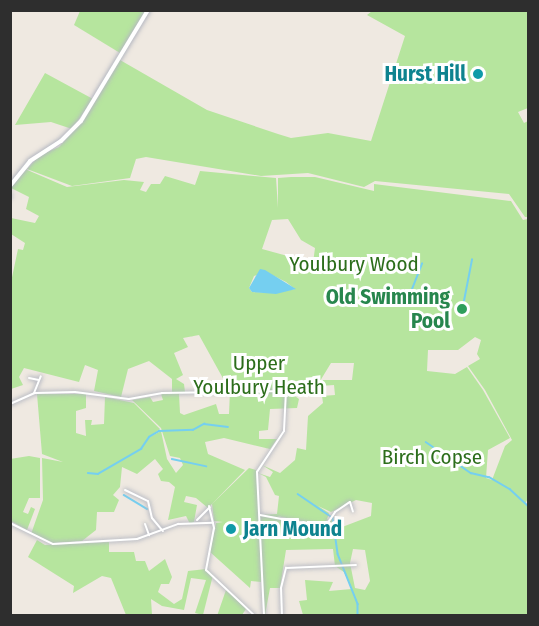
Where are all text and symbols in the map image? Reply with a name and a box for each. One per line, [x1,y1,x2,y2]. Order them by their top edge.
place label: Hurst Hill [384,61,466,87]
marker: Hurst Hill [471,67,485,81]
park label: Youlbury Wood [289,251,419,277]
place label: Old Swimming Pool [326,284,450,334]
marker: Old Swimming Pool [455,302,469,316]
park label: Upper Youlbury Heath [193,350,325,400]
park label: Birch Copse [382,444,482,470]
place label: Jarn Mound [243,516,342,542]
marker: Jarn Mound [224,522,238,536]

